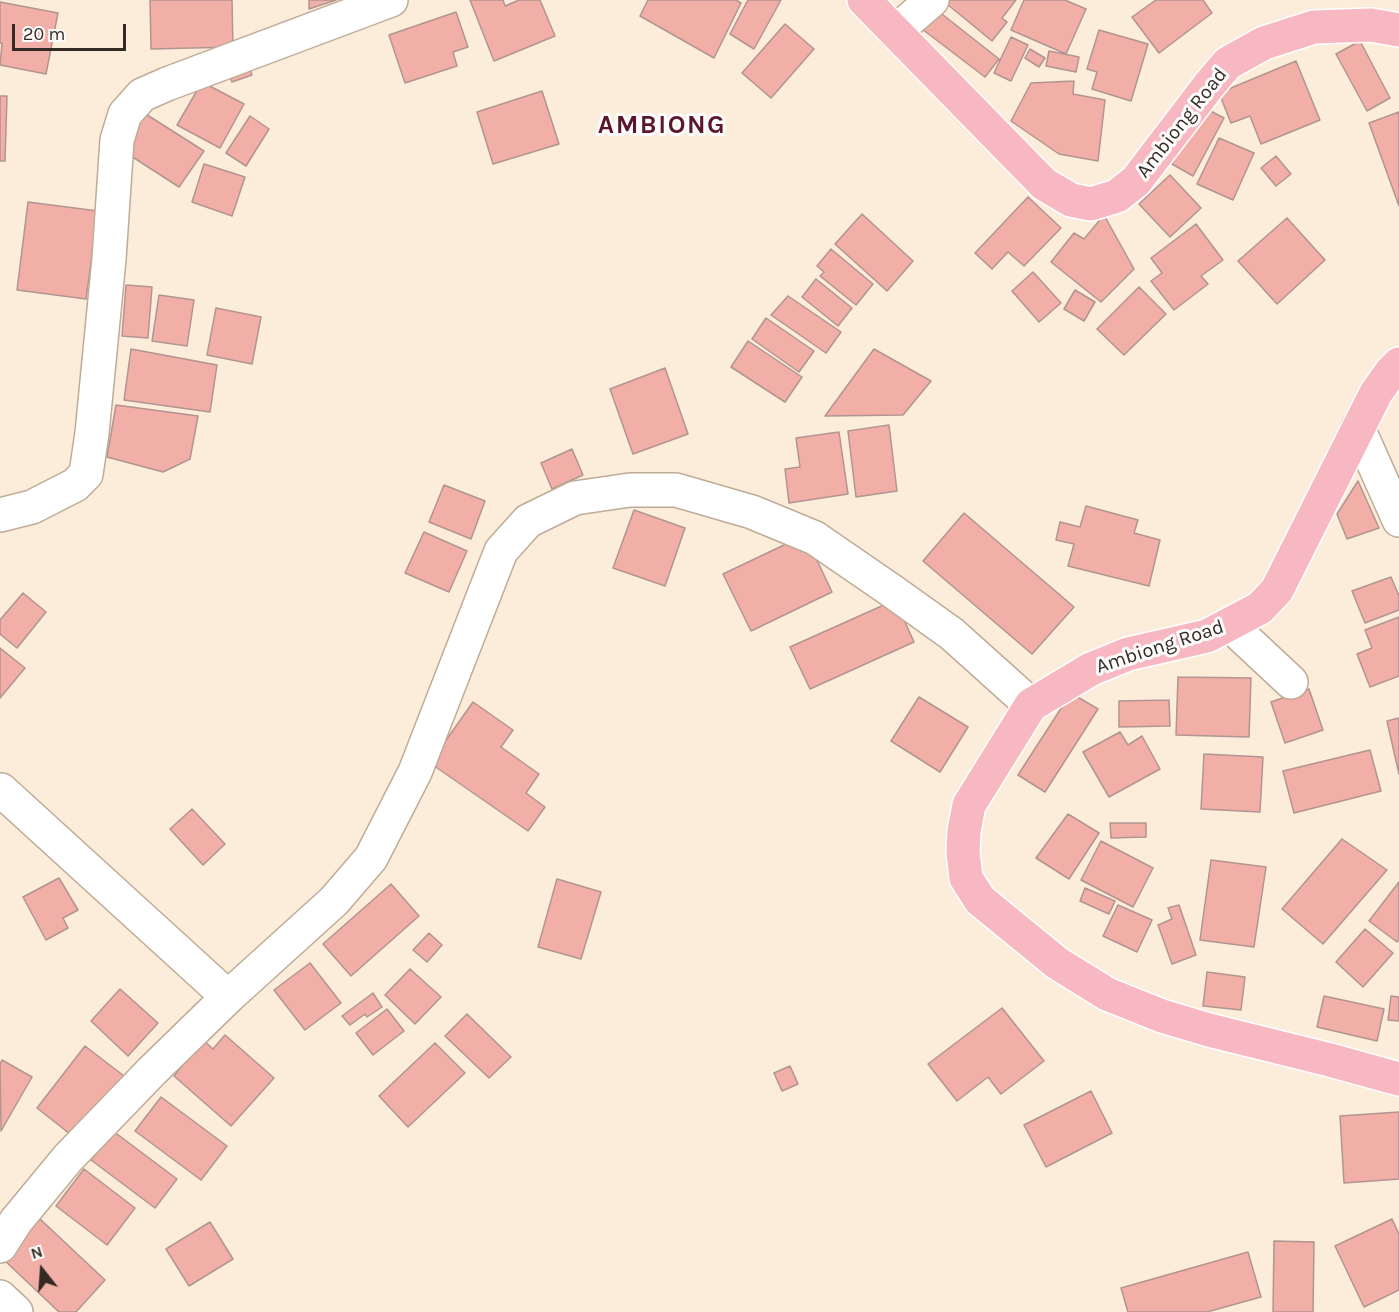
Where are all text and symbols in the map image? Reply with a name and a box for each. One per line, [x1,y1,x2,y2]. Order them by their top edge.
scale bar [15,12,129,50]
text: 20 m [23,23,65,45]
street label: Ambiong Road [1132,63,1232,183]
district label: AMBIONG [598,110,726,142]
street label: Ambiong Road [1093,615,1227,679]
north arrow [12,1240,72,1300]
text: N [28,1242,45,1263]

